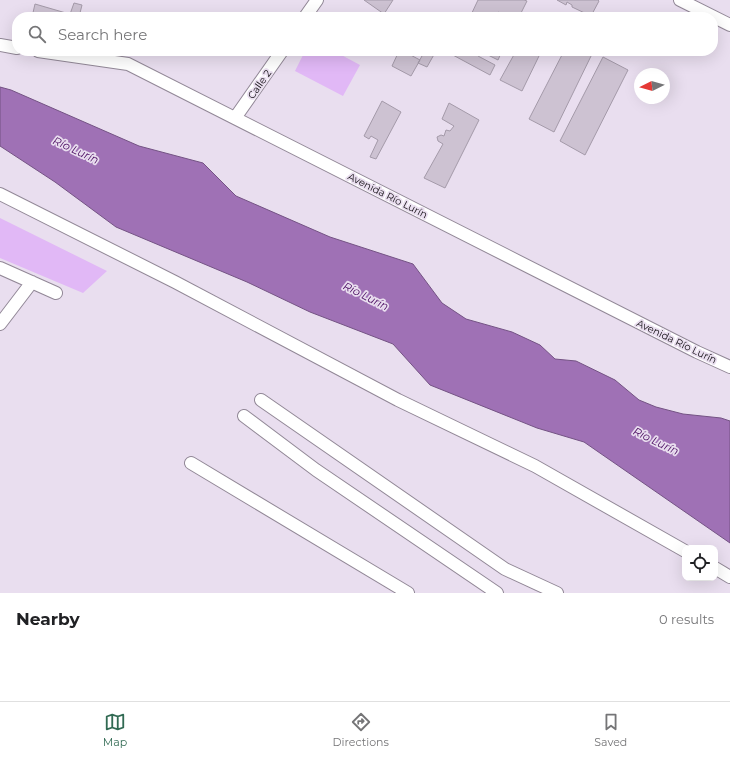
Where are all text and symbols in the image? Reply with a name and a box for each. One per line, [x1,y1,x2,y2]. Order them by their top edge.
search box [12,12,718,56]
icon: search [26,23,48,45]
text: Search here [58,25,147,44]
street label: Calle 2 [245,67,274,101]
north arrow [634,68,670,104]
water label: Río Lurín [51,133,101,167]
street label: Avenida Río Lurín [346,170,430,221]
water label: Río Lurín [341,279,391,313]
street label: Avenida Río Lurín [635,316,719,367]
water label: Río Lurín [631,424,681,458]
map controls [682,545,718,581]
button: locate [682,545,718,581]
text: Nearby [16,609,80,629]
text: 0 results [659,611,714,627]
tab: Map [103,711,127,749]
tab: Directions [333,711,389,749]
tab: Saved [594,711,627,749]

